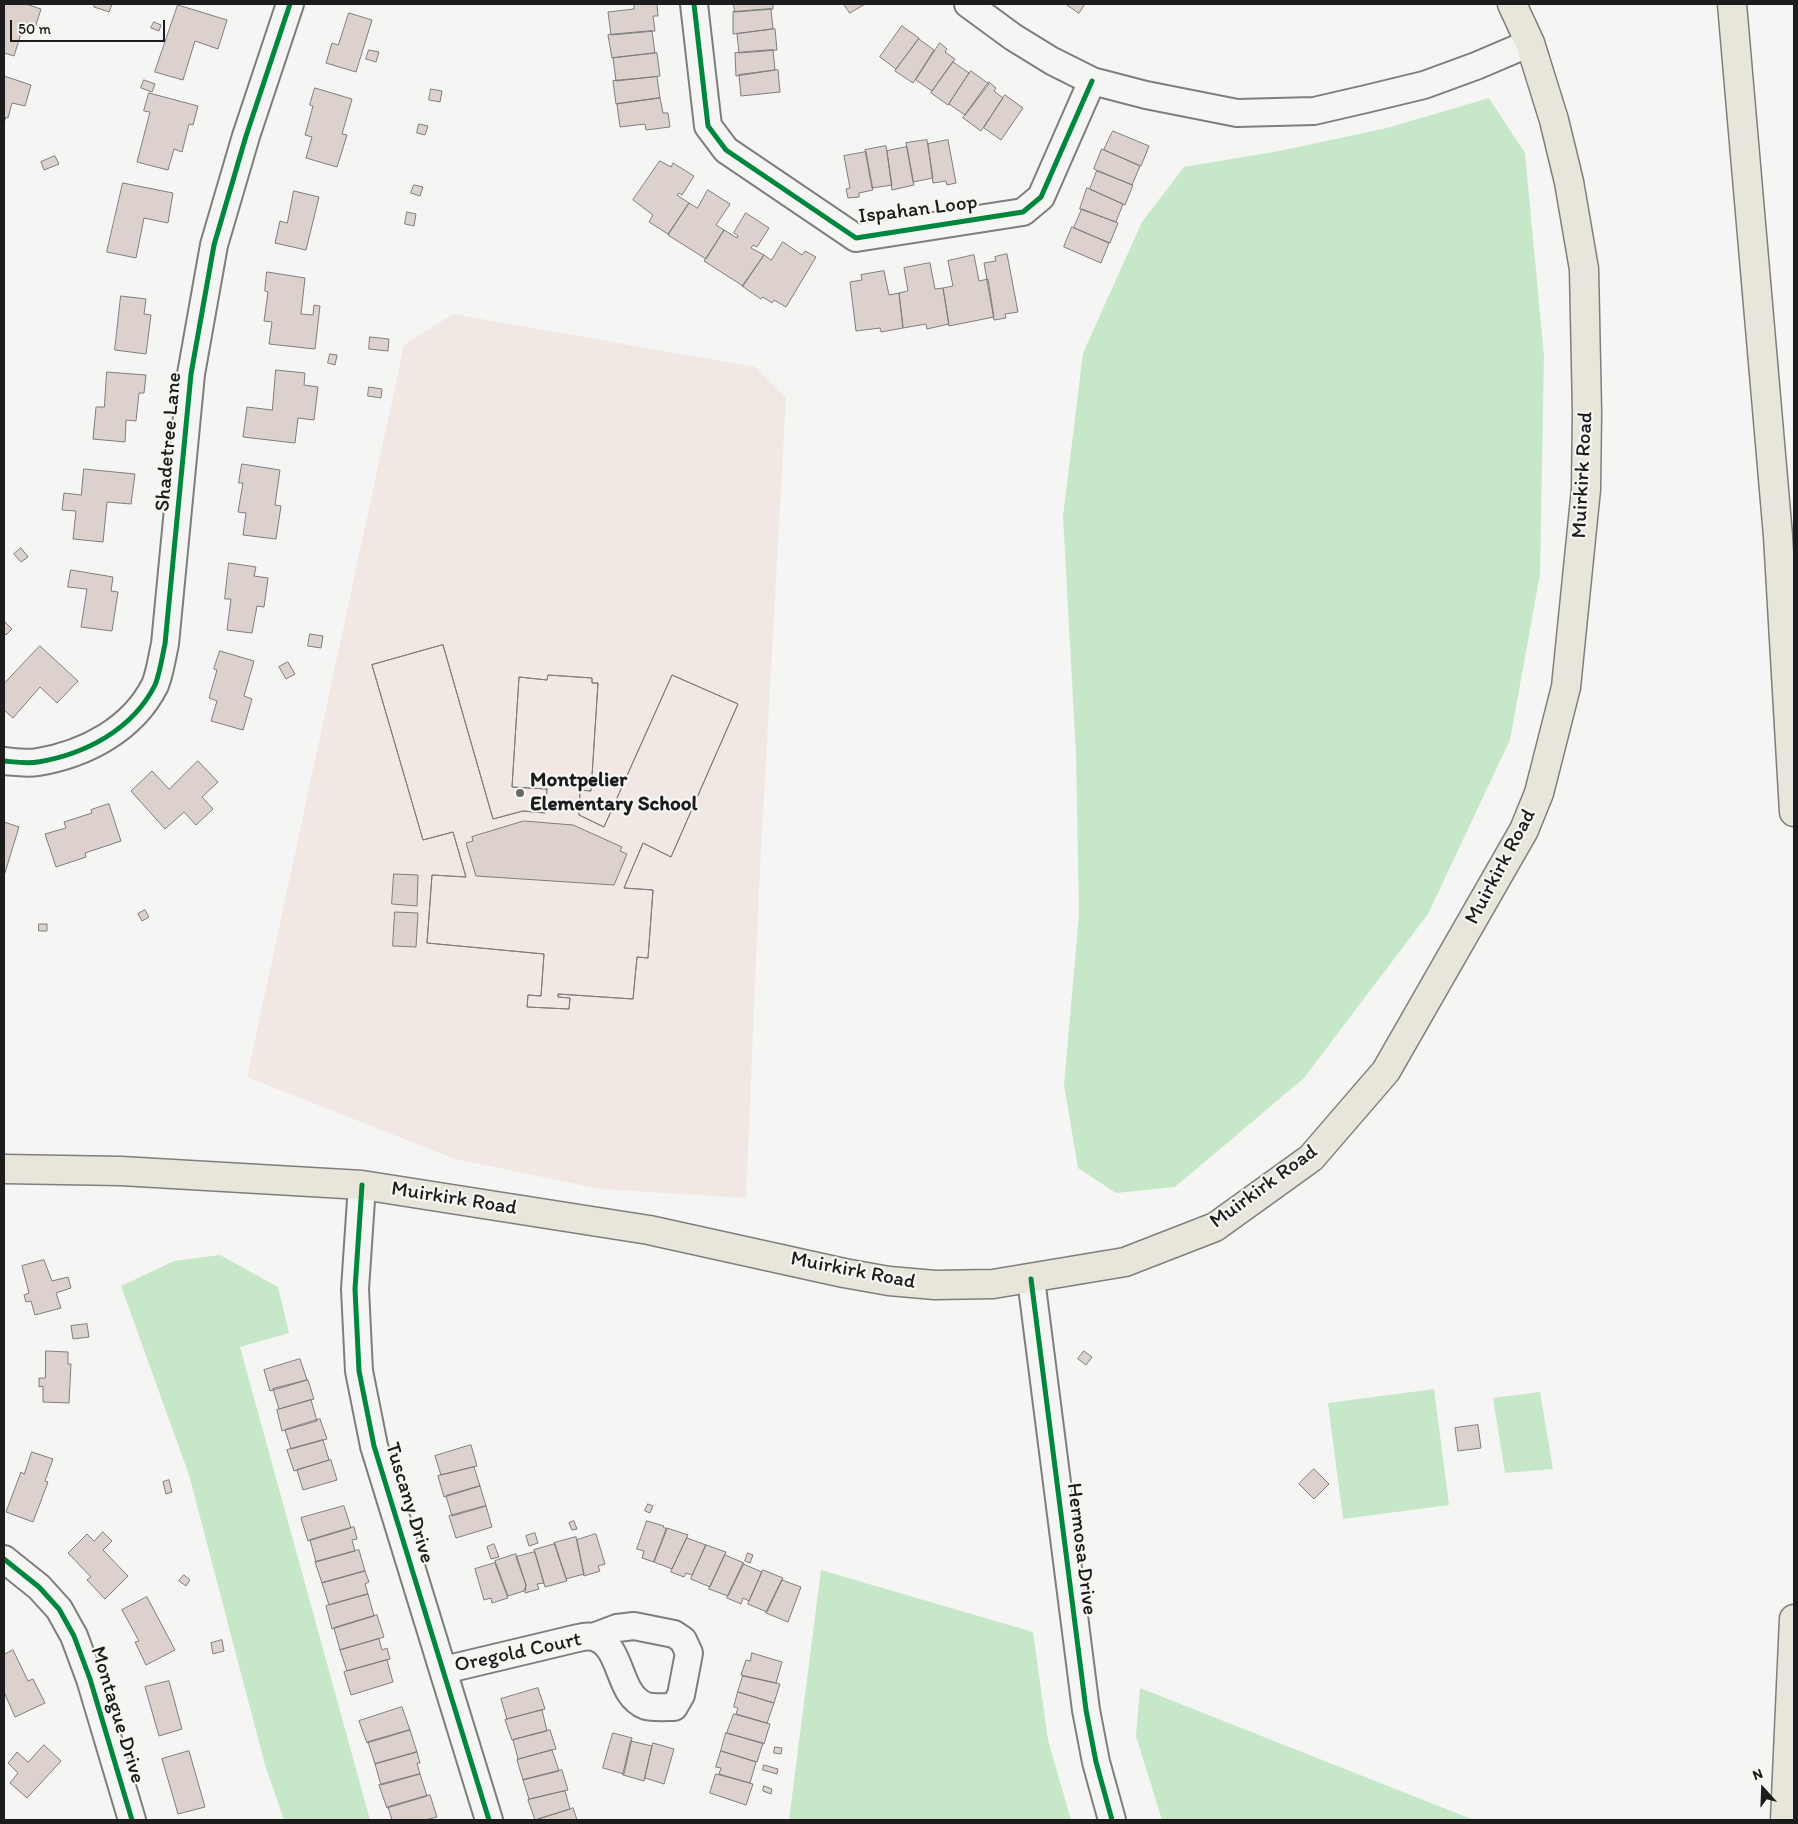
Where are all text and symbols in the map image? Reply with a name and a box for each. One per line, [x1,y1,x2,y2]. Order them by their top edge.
scale bar [12,10,168,42]
text: 50 m [18,20,51,38]
street label: Ispahan Loop [857,190,979,230]
street label: Shadetree Lane [150,371,188,513]
street label: Muirkirk Road [1567,411,1599,539]
place label: Montpelier Elementary School [530,768,697,818]
marker: Montpelier Elementary School [514,787,526,799]
street label: Muirkirk Road [1460,805,1542,929]
street label: Muirkirk Road [1205,1139,1323,1235]
street label: Muirkirk Road [389,1177,519,1221]
street label: Muirkirk Road [788,1247,918,1295]
street label: Tuscany Drive [379,1440,439,1566]
street label: Hermosa Drive [1060,1482,1102,1616]
street label: Oregold Court [452,1627,584,1679]
street label: Montague Drive [84,1644,150,1786]
north arrow [1738,1764,1788,1814]
text: N [1750,1765,1765,1784]

